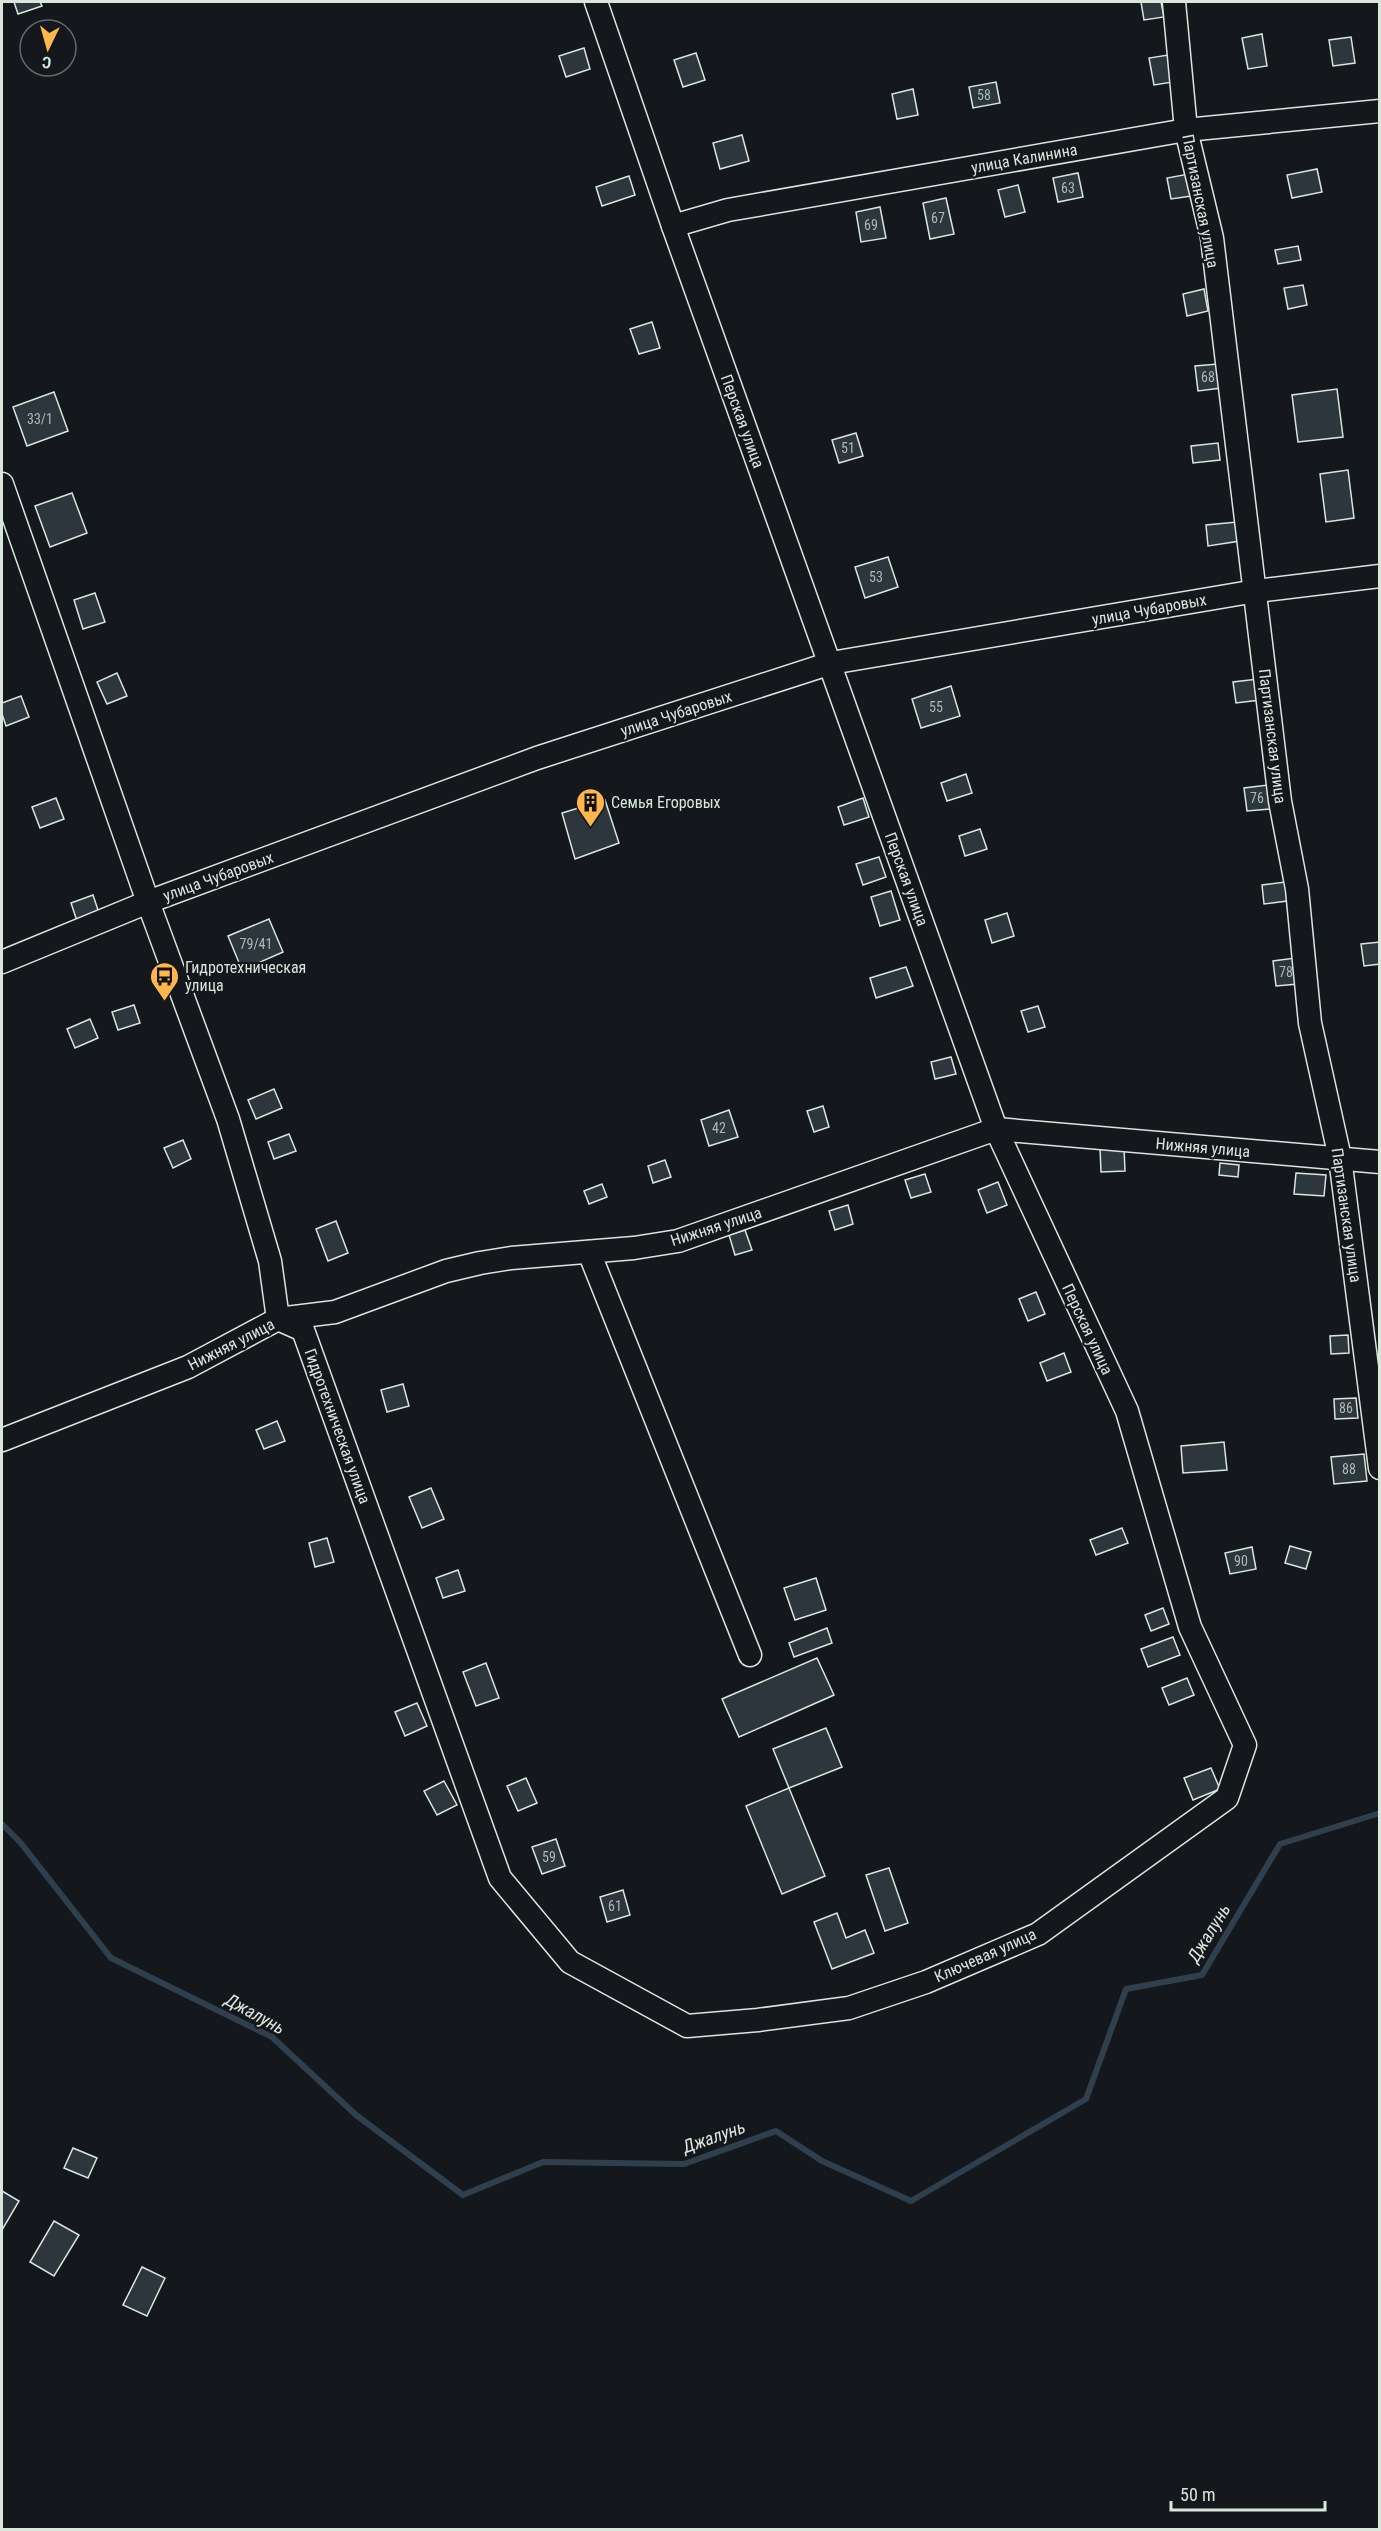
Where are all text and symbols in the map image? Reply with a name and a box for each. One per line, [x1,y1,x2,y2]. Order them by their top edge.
north arrow [18,18,78,78]
text: С [41,53,52,72]
house number: 58 [977,87,991,103]
street label: Партизанская улица [1178,133,1223,269]
street label: улица Калинина [970,140,1079,177]
house number: 63 [1061,180,1075,196]
house number: 67 [931,210,945,226]
house number: 69 [864,217,878,233]
house number: 68 [1201,369,1215,385]
street label: Перская улица [717,372,768,471]
house number: 33/1 [27,411,53,427]
house number: 51 [841,440,855,456]
house number: 53 [869,569,883,585]
street label: улица Чубаровых [1090,590,1208,629]
street label: Партизанская улица [1255,668,1290,805]
street label: улица Чубаровых [618,687,734,740]
house number: 55 [929,699,943,715]
building icon: Семья Егоровых [574,786,606,828]
house number: 76 [1250,790,1264,806]
place label: Семья Егоровых [611,793,721,812]
street label: Перская улица [881,830,932,929]
street label: улица Чубаровых [160,848,276,905]
house number: 79/41 [240,936,272,952]
place label: Гидротехническая улица [185,958,306,995]
bus stop icon: Гидротехническая улица [148,960,180,1002]
house number: 78 [1279,964,1293,980]
house number: 42 [712,1120,726,1136]
street label: Нижняя улица [1155,1134,1251,1161]
street label: Партизанская улица [1328,1147,1365,1284]
street label: Нижняя улица [668,1203,764,1250]
street label: Перская улица [1058,1281,1117,1378]
street label: Нижняя улица [185,1314,278,1374]
street label: Гидротехническая улица [301,1346,374,1506]
house number: 86 [1339,1400,1353,1416]
house number: 88 [1342,1461,1356,1477]
house number: 90 [1234,1553,1248,1569]
house number: 59 [542,1849,556,1865]
house number: 61 [608,1898,622,1914]
water label: Джалунь [1182,1900,1235,1967]
street label: Ключевая улица [931,1925,1039,1986]
water label: Джалунь [221,1988,289,2038]
water label: Джалунь [679,2116,748,2157]
scale bar [1171,2474,1326,2512]
text: 50 m [1180,2484,1215,2505]

